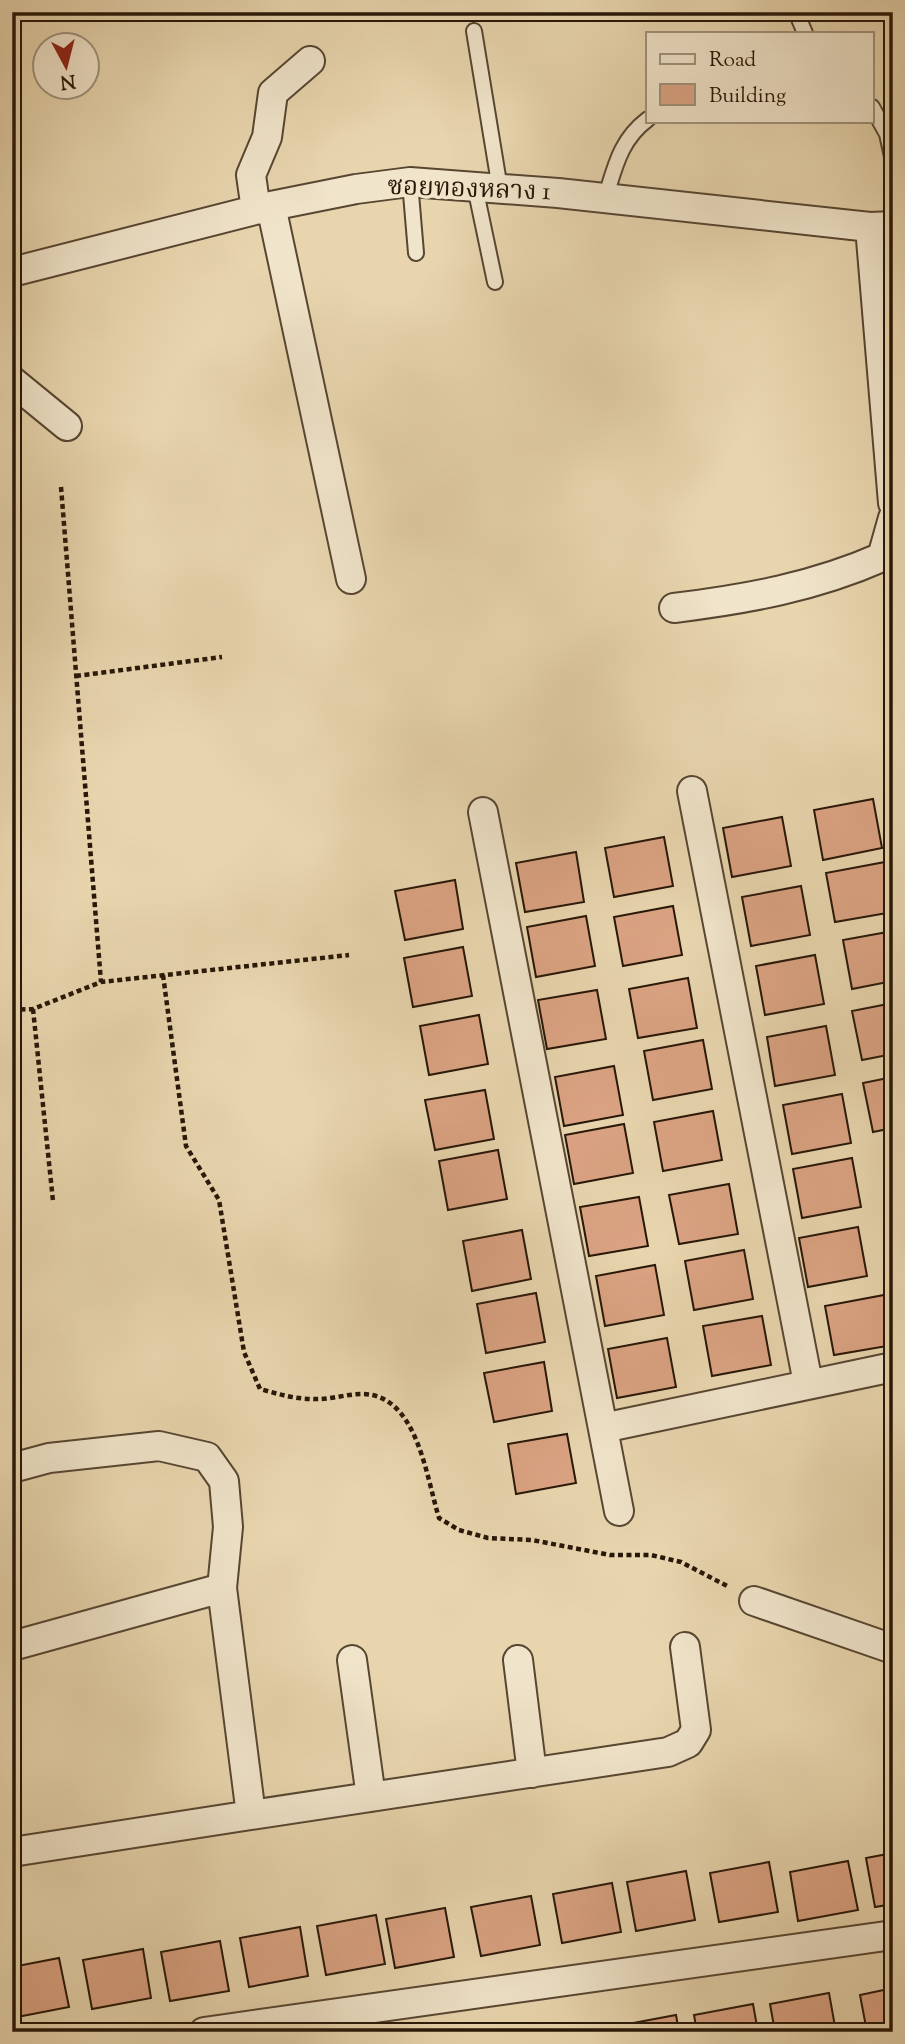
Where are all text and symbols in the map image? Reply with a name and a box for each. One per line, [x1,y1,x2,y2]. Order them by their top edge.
north arrow [32,32,102,102]
legend [646,32,874,122]
text: Road [709,46,756,76]
text: N [59,66,77,95]
text: Building [709,82,786,112]
street label: ซอยทองหลาง 1 [387,169,552,211]

